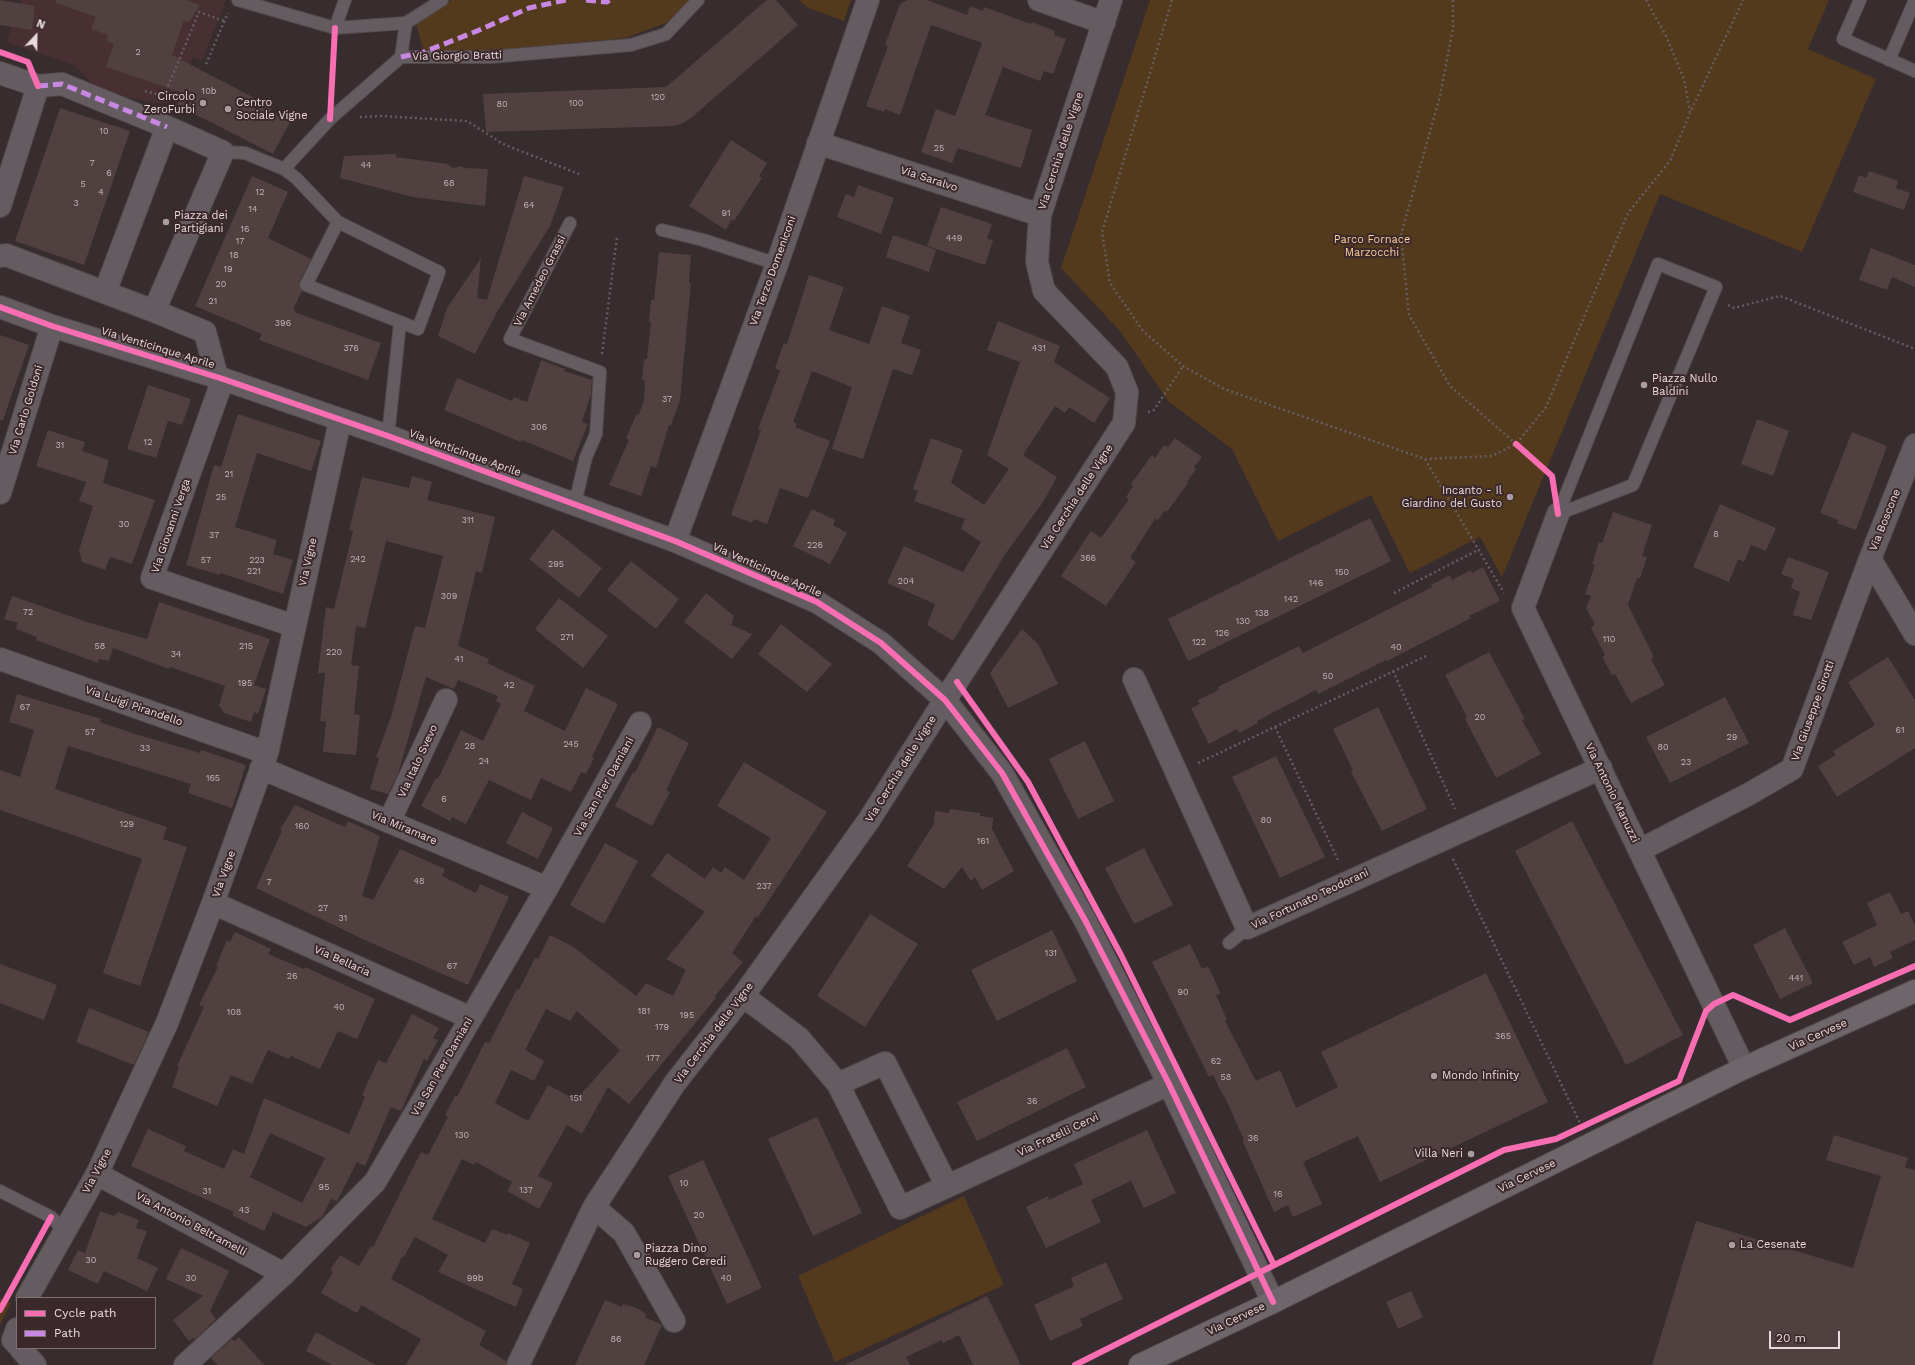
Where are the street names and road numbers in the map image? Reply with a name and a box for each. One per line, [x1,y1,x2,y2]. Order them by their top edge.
street label: Via Giorgio Bratti [412,49,502,63]
street label: Via Cerchia delle Vigne [1036,90,1086,212]
street label: Via Saralvo [899,164,959,194]
street label: Via Terzo Domeniconi [747,214,799,328]
street label: Via Amedeo Grassi [511,233,569,329]
street label: Via Venticinque Aprile [100,324,216,372]
street label: Via Carlo Goldoni [6,364,46,456]
street label: Via Venticinque Aprile [407,427,523,479]
street label: Via Cerchia delle Vigne [1038,442,1116,552]
street label: Via Giovanni Verga [149,477,193,575]
street label: Via Boscone [1867,487,1903,553]
street label: Via Vigne [296,537,320,587]
street label: Via Venticinque Aprile [710,540,824,600]
street label: Via Giuseppe Sirotti [1789,659,1837,763]
street label: Via Luigi Pirandello [83,683,185,729]
street label: Via Cerchia delle Vigne [863,713,939,825]
street label: Via Italo Svevo [395,722,441,800]
street label: Via San Pier Damiani [571,735,637,839]
street label: Via Antonio Manuzzi [1582,741,1642,845]
street label: Via Miramare [369,808,439,848]
street label: Via Vigne [209,849,239,899]
street label: Via Fortunato Teodorani [1249,866,1371,932]
street label: Via Bellaria [312,943,372,979]
street label: Via Cerchia delle Vigne [672,980,756,1086]
street label: Via San Pier Damiani [408,1015,476,1119]
street label: Via Cervese [1787,1016,1849,1054]
street label: Via Fratelli Cervi [1015,1110,1101,1160]
street label: Via Vigne [80,1146,114,1196]
street label: Via Cervese [1496,1156,1558,1196]
street label: Via Antonio Beltramelli [133,1189,249,1259]
street label: Via Cervese [1205,1300,1267,1338]

